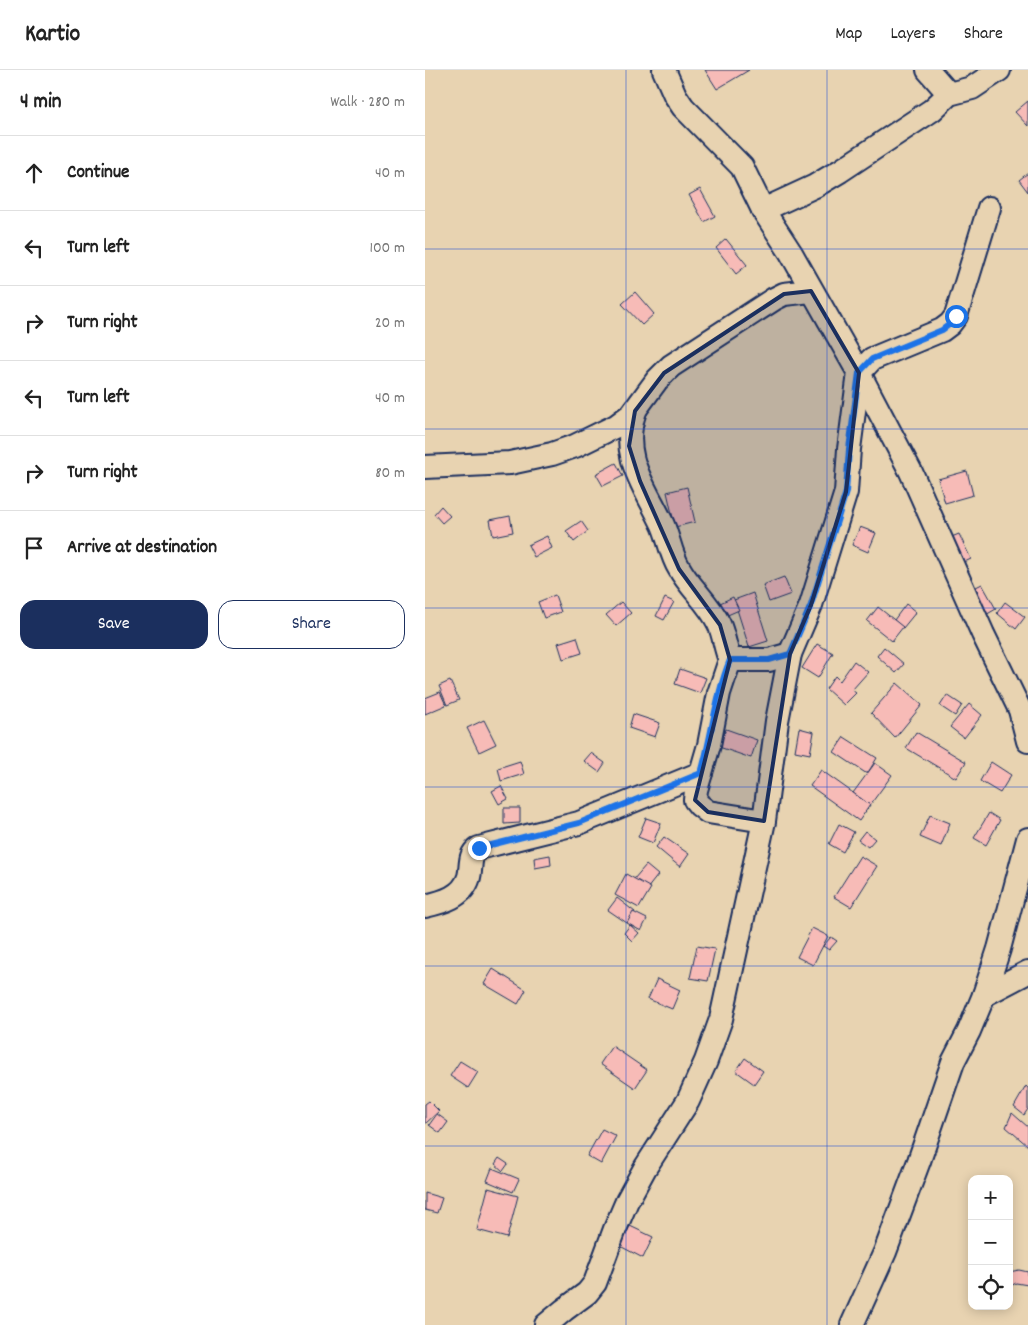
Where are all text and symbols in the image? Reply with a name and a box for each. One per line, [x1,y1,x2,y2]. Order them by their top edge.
text: Kartio [25,18,80,52]
text: Map [835,22,862,47]
text: Layers [890,22,936,47]
text: Share [964,22,1003,47]
text: 4 min [20,88,62,118]
text: Walk · 280 m [330,91,405,114]
icon: ahead [20,159,48,187]
text: Continue [67,160,129,187]
text: 40 m [375,162,405,185]
icon: left [20,234,48,262]
text: Turn left [67,235,130,262]
text: 100 m [369,237,405,260]
route start [945,305,968,328]
icon: right [20,309,48,337]
text: Turn right [67,310,138,337]
text: 20 m [375,312,405,335]
icon: left [20,384,48,412]
text: Turn left [67,385,130,412]
text: 40 m [375,387,405,410]
icon: right [20,459,48,487]
text: Turn right [67,460,138,487]
text: 80 m [375,462,405,485]
icon: arrive [20,534,48,562]
text: Arrive at destination [67,535,217,562]
button: Save [20,600,208,649]
button: Share [218,600,405,649]
route end [468,837,491,860]
map controls [968,1175,1013,1310]
button: + [968,1175,1013,1220]
button: − [968,1220,1013,1265]
button: locate [968,1265,1013,1310]

